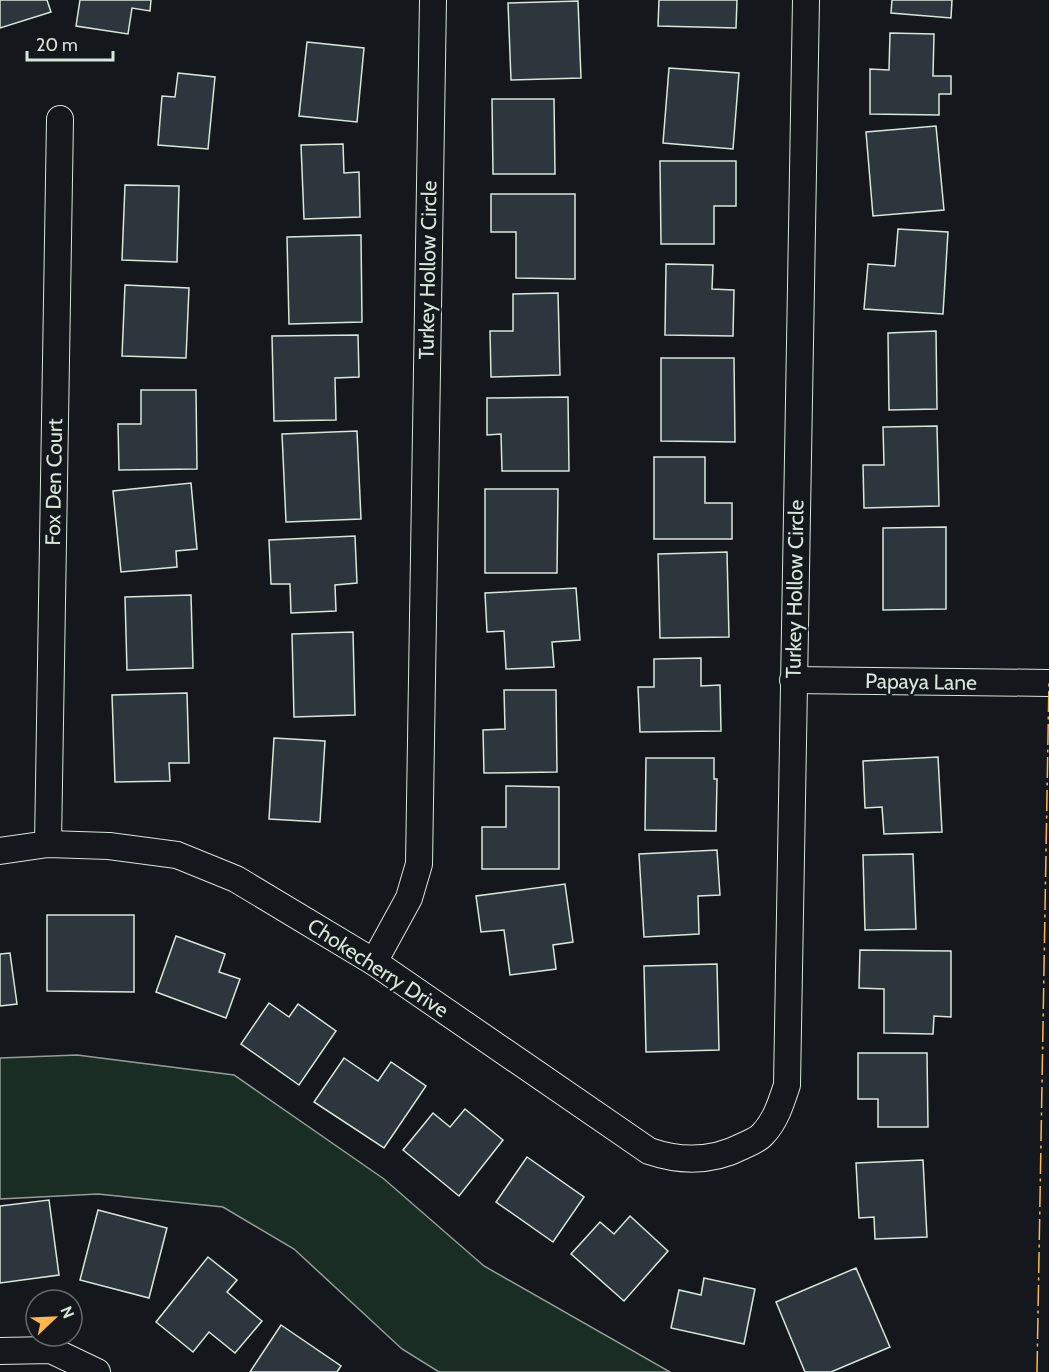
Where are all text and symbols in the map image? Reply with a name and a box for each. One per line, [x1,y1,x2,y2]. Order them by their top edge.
scale bar [27,24,112,62]
text: 20 m [36,34,78,56]
street label: Turkey Hollow Circle [413,180,442,360]
street label: Fox Den Court [40,418,67,546]
street label: Turkey Hollow Circle [780,499,809,679]
street label: Papaya Lane [865,668,977,695]
street label: Chokecherry Drive [303,913,454,1023]
north arrow [24,1288,84,1348]
text: N [56,1303,78,1321]

